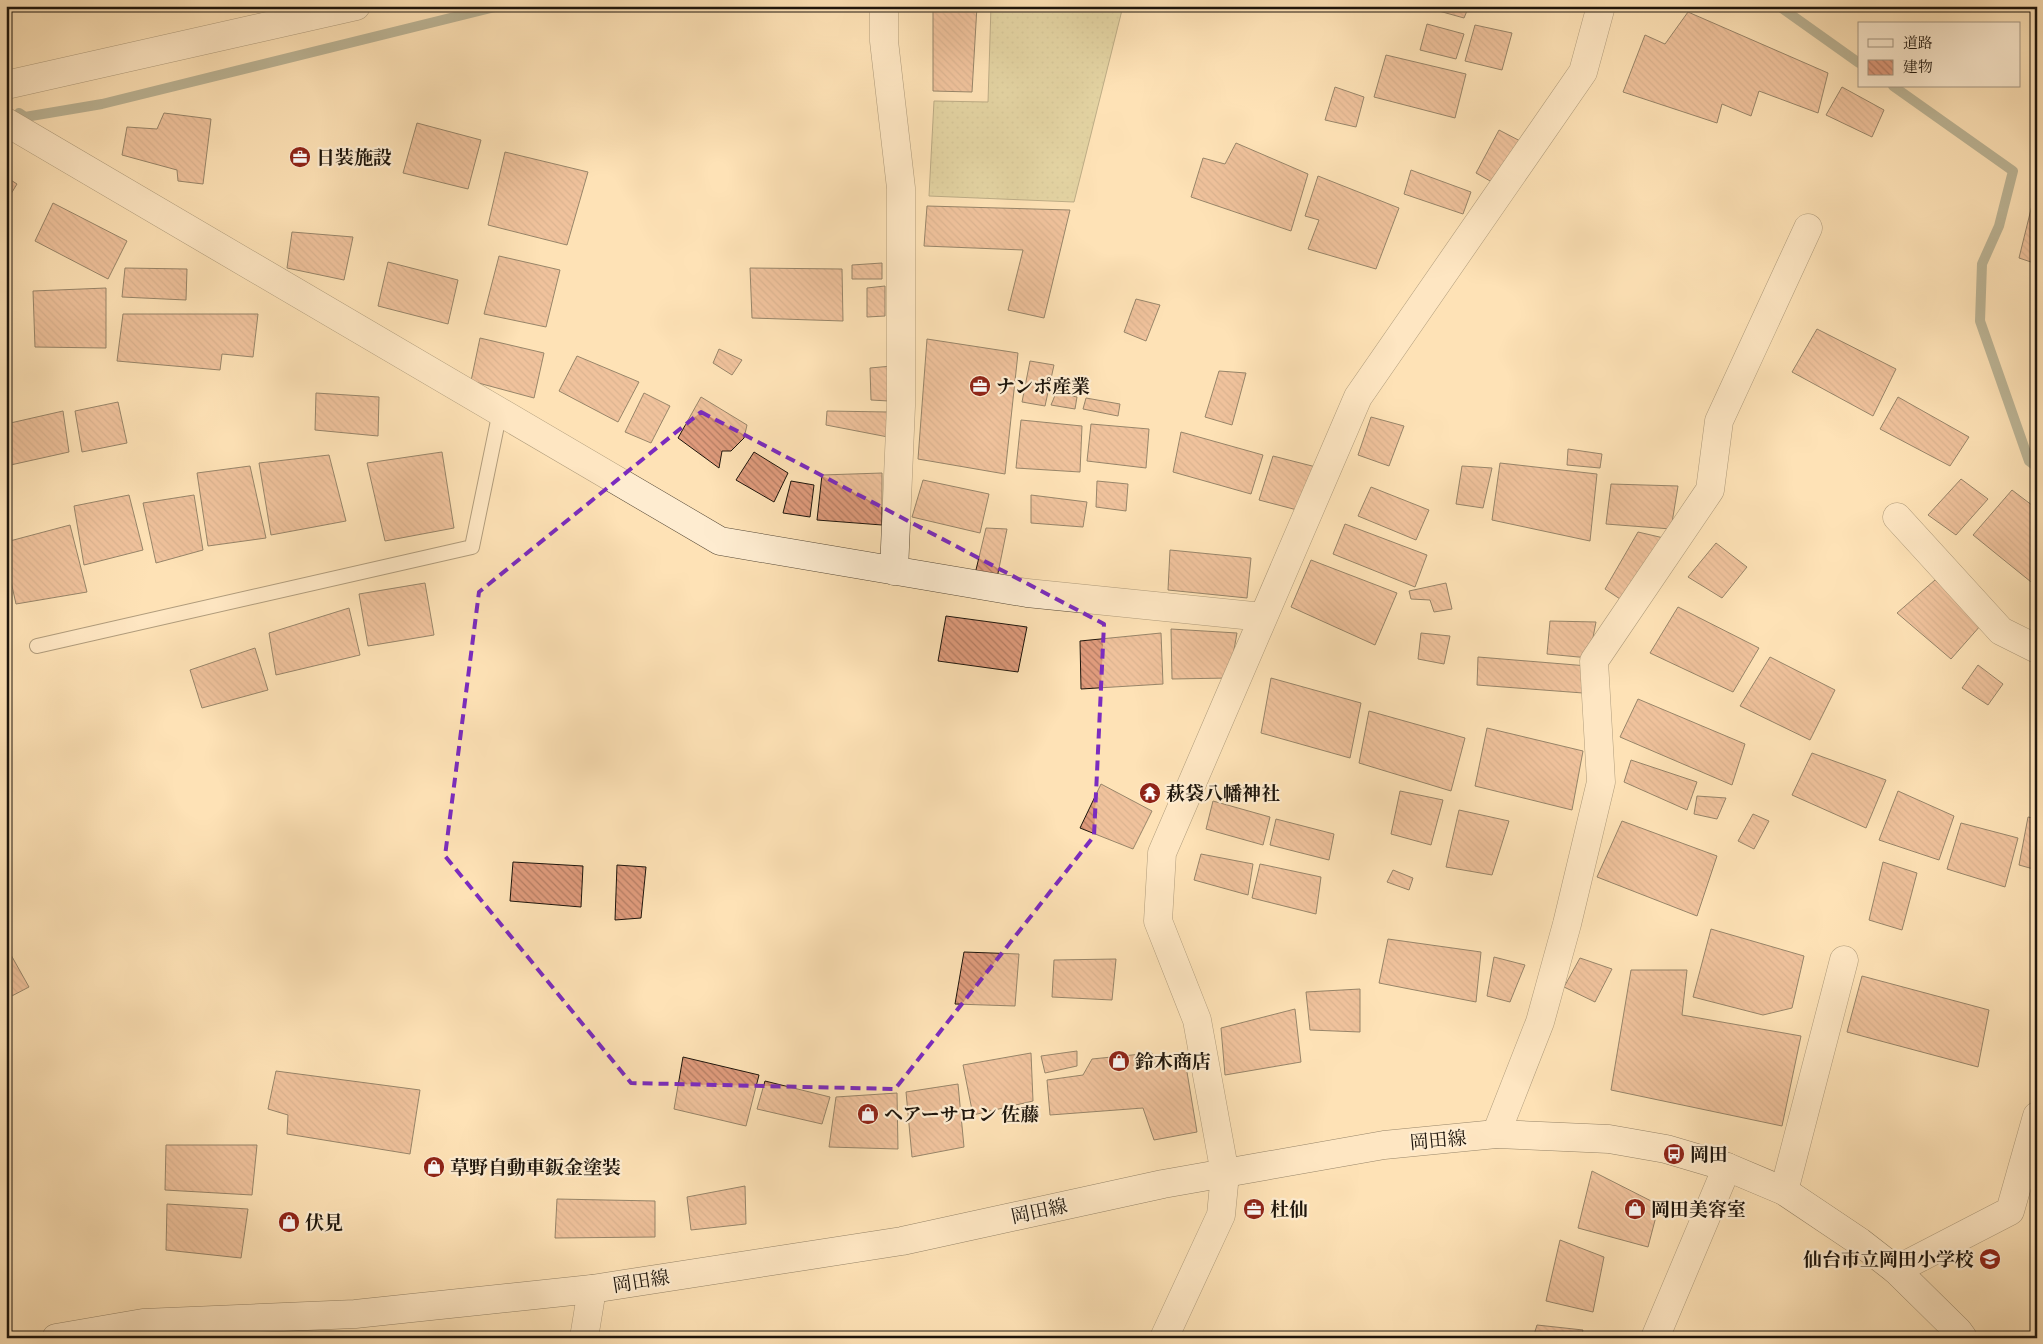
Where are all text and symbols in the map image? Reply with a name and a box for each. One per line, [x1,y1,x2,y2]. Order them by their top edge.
legend [1858,22,2020,88]
text: 道路 [1903,33,1933,52]
text: 建物 [1903,57,1933,76]
office icon: 日装施設 [288,145,312,169]
place label: 日装施設 [316,145,392,170]
office icon: ナンポ産業 [968,374,992,398]
place label: ナンポ産業 [996,374,1090,399]
temple icon: 萩袋八幡神社 [1138,781,1162,805]
place label: 萩袋八幡神社 [1166,781,1280,806]
shop icon: 鈴木商店 [1107,1049,1131,1073]
place label: 鈴木商店 [1135,1049,1211,1074]
shop icon: ヘアーサロン 佐藤 [856,1102,880,1126]
place label: ヘアーサロン 佐藤 [884,1102,1039,1127]
street label: 岡田線 [1409,1125,1467,1155]
bus stop icon: 岡田 [1662,1142,1686,1166]
place label: 岡田 [1690,1142,1728,1167]
shop icon: 草野自動車鈑金塗装 [422,1155,446,1179]
place label: 草野自動車鈑金塗装 [450,1155,621,1180]
street label: 岡田線 [1009,1193,1069,1229]
office icon: 杜仙 [1242,1197,1266,1221]
place label: 杜仙 [1270,1197,1308,1222]
shop icon: 岡田美容室 [1623,1197,1647,1221]
place label: 岡田美容室 [1651,1197,1746,1222]
shop icon: 伏見 [277,1210,301,1234]
place label: 伏見 [305,1210,343,1235]
place label: 仙台市立岡田小学校 [1803,1247,1974,1272]
school or university icon: 仙台市立岡田小学校 [1978,1247,2002,1271]
street label: 岡田線 [611,1264,671,1298]

